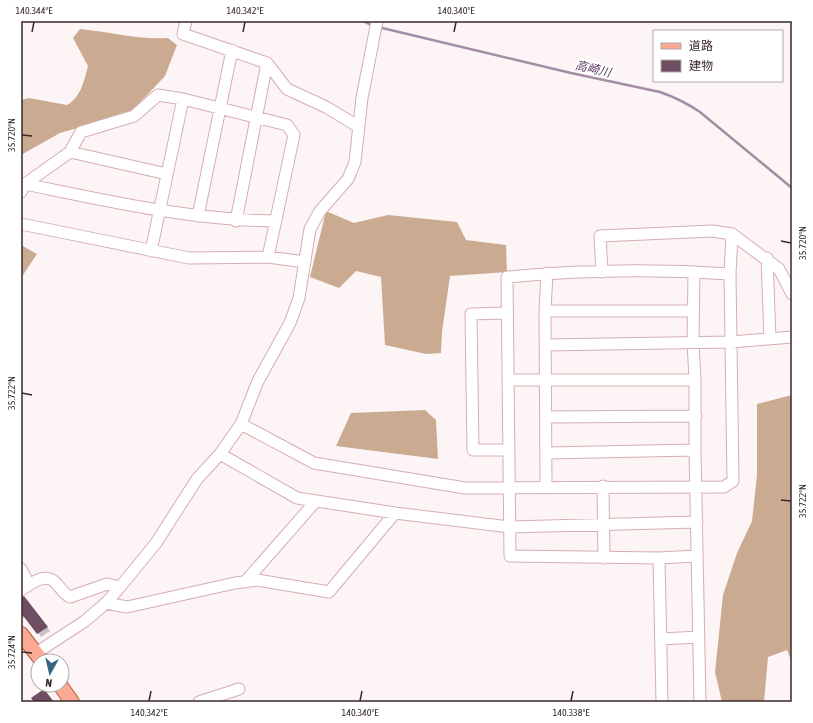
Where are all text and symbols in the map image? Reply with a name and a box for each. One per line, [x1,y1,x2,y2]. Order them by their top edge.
text: 140.344°E [16,5,53,16]
text: 140.342°E [227,5,264,16]
text: 140.340°E [438,5,475,16]
legend [653,30,783,82]
text: 道路 [689,39,713,53]
water label: 高崎川 [574,58,614,80]
text: 建物 [689,59,713,73]
text: 35.720°N [6,118,17,152]
text: 35.720°N [797,226,808,260]
text: 35.722°N [6,376,17,410]
text: 35.722°N [797,484,808,518]
text: 35.724°N [6,635,17,669]
north arrow [30,653,70,693]
text: N [45,677,53,689]
text: 140.342°E [131,707,168,718]
text: 140.340°E [342,707,379,718]
text: 140.338°E [553,707,590,718]

